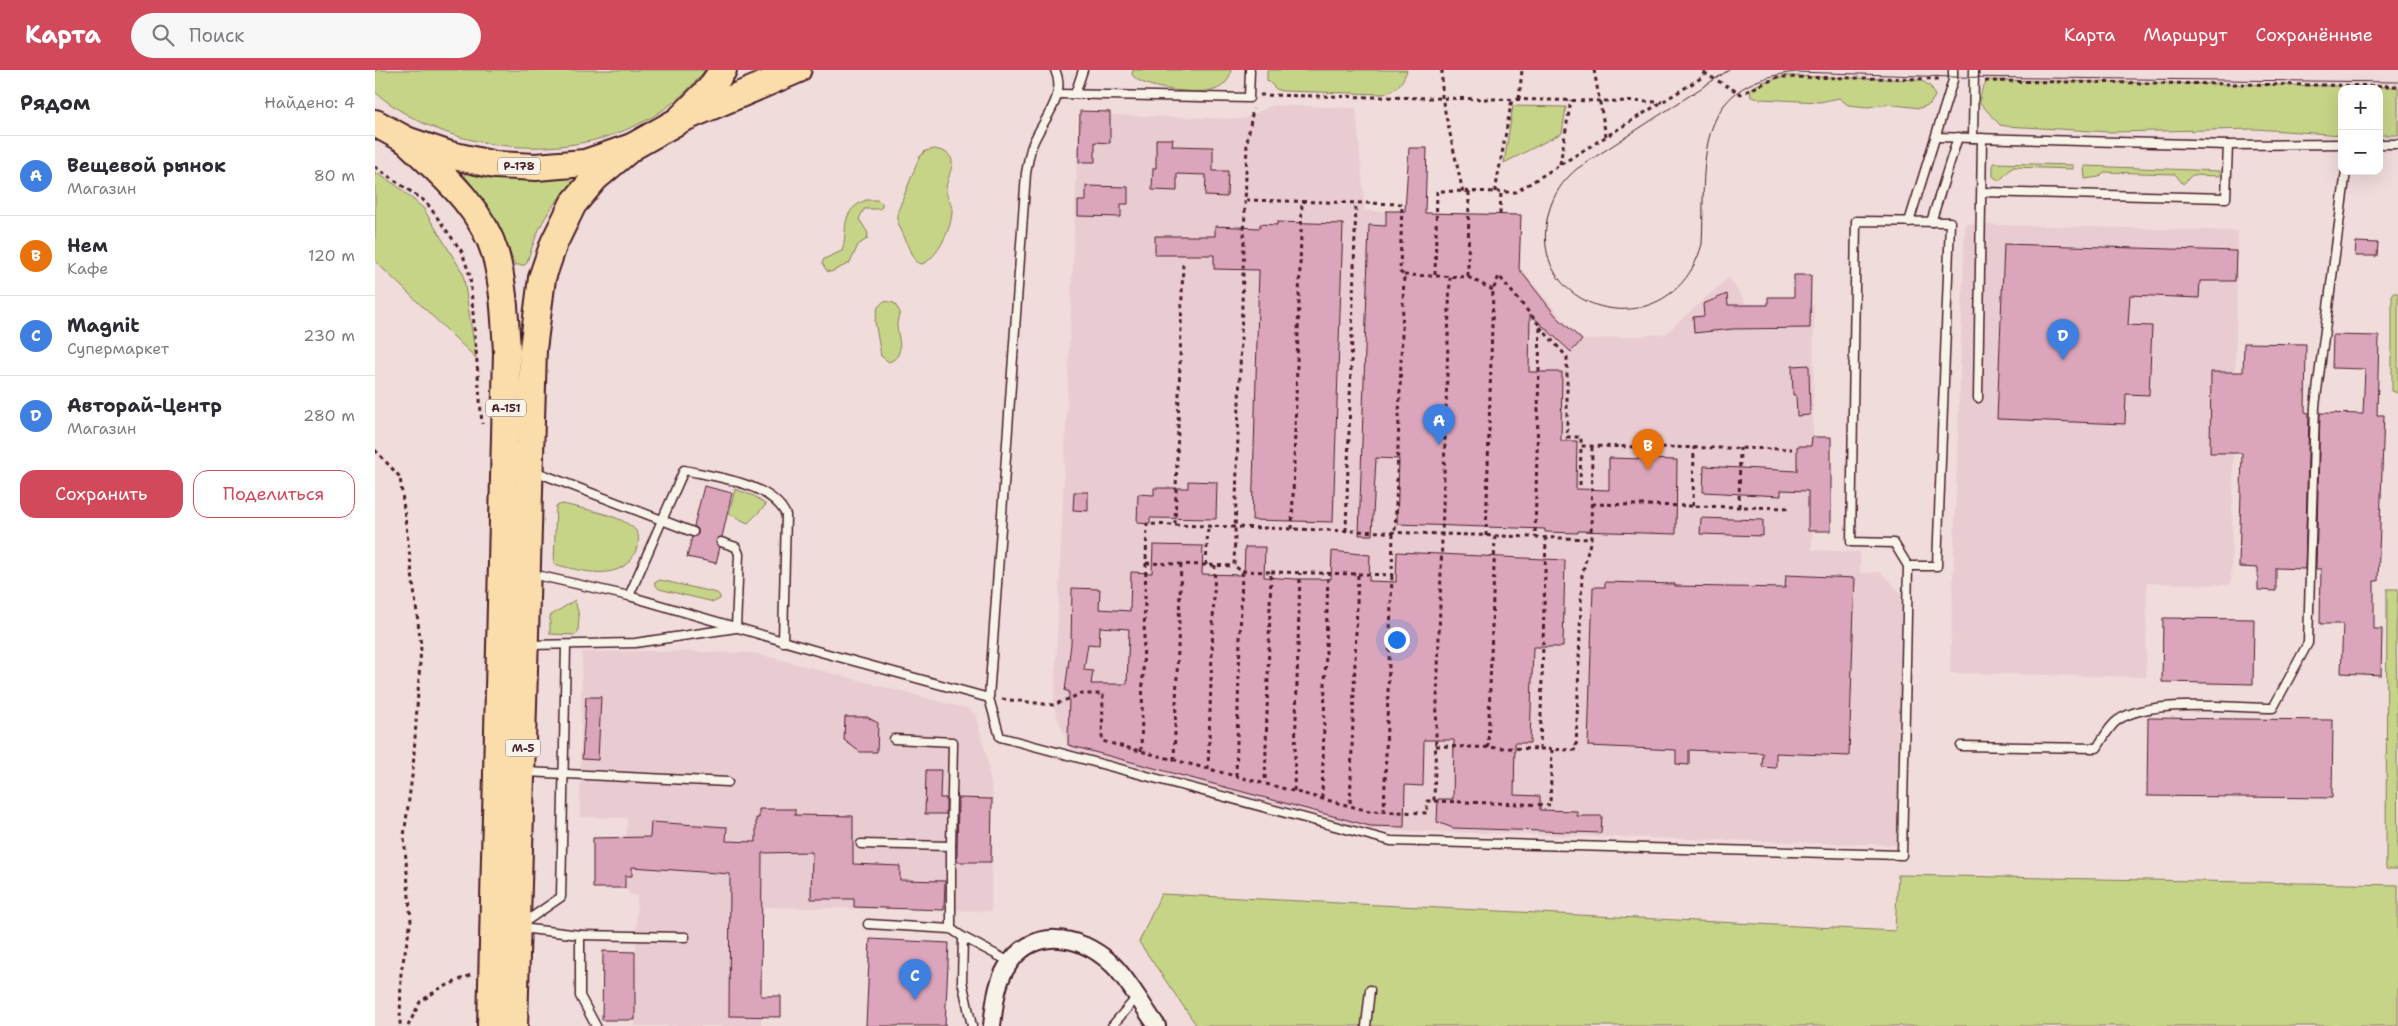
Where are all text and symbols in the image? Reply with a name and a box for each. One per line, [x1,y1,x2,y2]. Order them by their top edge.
search box [131,13,481,58]
text: Карта [25,19,101,51]
icon: search [149,21,177,49]
text: Поиск [189,23,244,48]
text: Карта [2064,23,2115,47]
text: Маршрут [2143,23,2227,47]
text: Сохранённые [2255,23,2373,47]
map controls [2338,85,2383,175]
button: + [2338,85,2383,130]
text: Рядом [20,89,90,117]
text: Найдено: 4 [264,92,355,113]
button: − [2338,130,2383,175]
text: Вещевой рынок [67,153,226,178]
road number: Р-178 [498,158,540,174]
text: A [30,165,42,186]
text: 80 m [314,165,355,186]
text: Магазин [67,178,136,199]
text: Нем [67,233,108,258]
text: B [31,245,41,266]
text: 120 m [308,245,355,266]
text: Кафе [67,258,108,279]
text: Magnit [67,313,139,338]
pin: D [2047,319,2079,360]
text: C [31,325,41,346]
text: 230 m [303,325,355,346]
text: Супермаркет [67,338,169,359]
text: Авторай-Центр [67,393,222,418]
road number: А-151 [486,399,526,416]
pin: A [1423,404,1455,445]
text: D [30,405,42,426]
text: 280 m [303,405,355,426]
text: Магазин [67,418,136,439]
pin: B [1632,429,1664,470]
button: Сохранить [20,470,183,518]
button: Поделиться [193,470,355,518]
your location [1384,627,1410,653]
road number: М-5 [505,740,541,756]
pin: C [899,959,931,1000]

